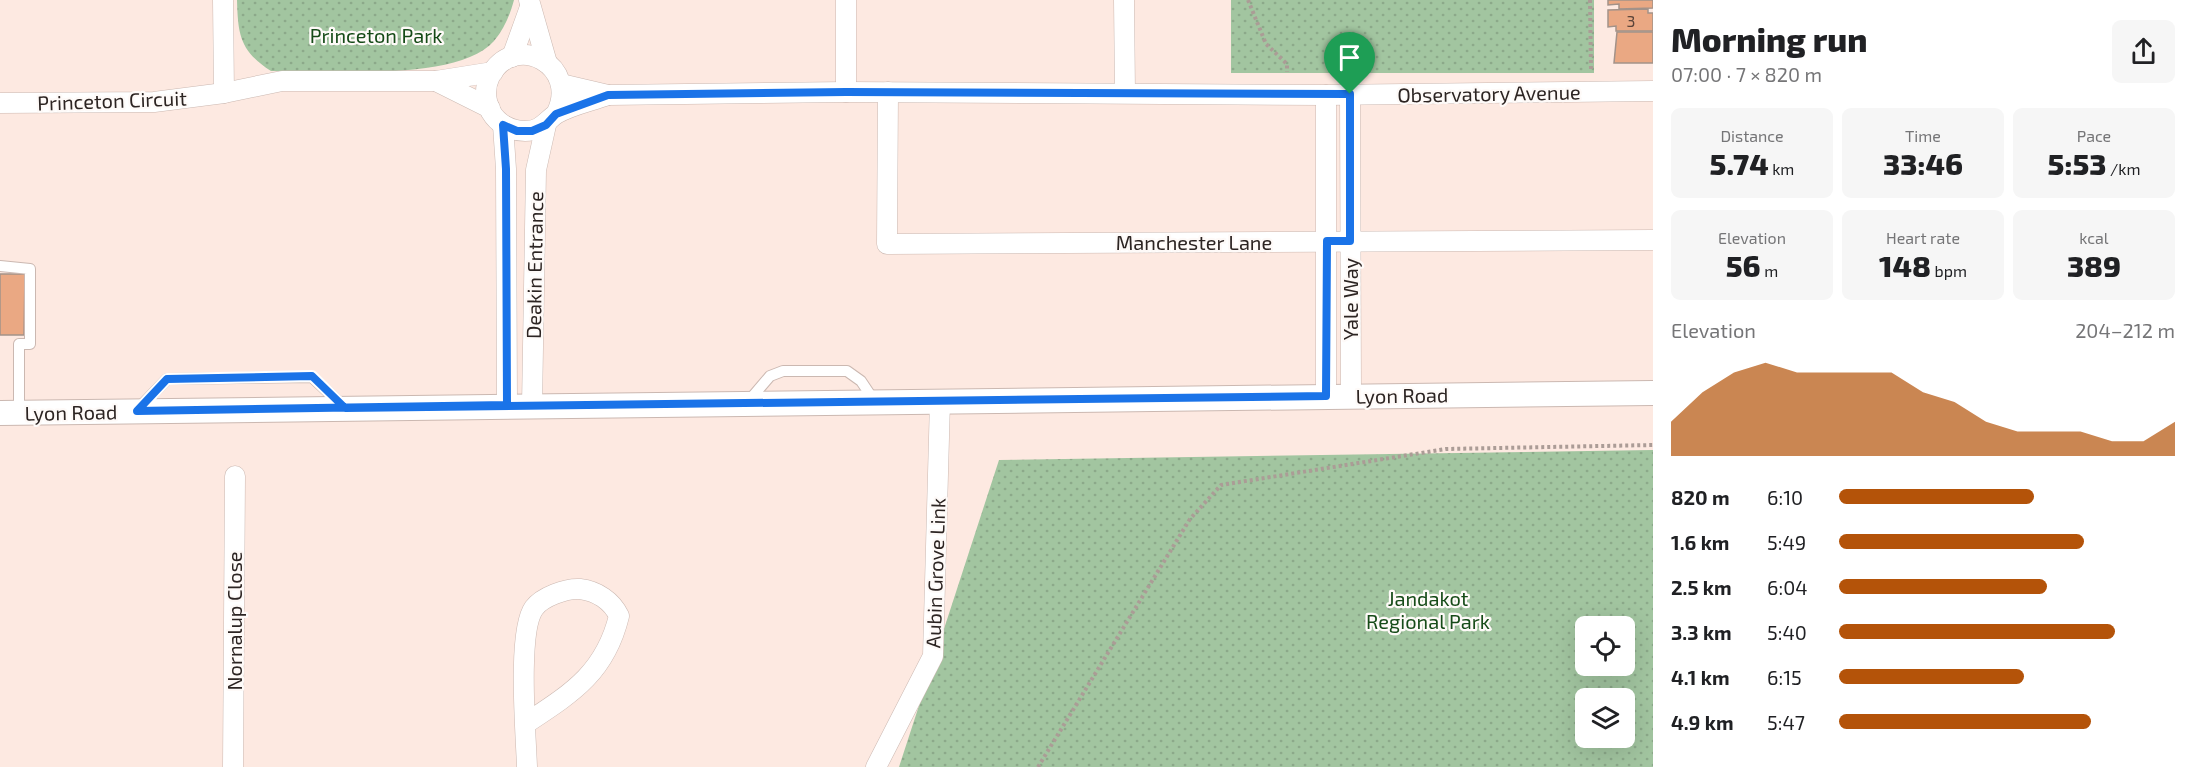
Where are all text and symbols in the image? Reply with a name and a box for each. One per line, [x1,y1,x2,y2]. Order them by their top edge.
house number: 3 [1627,11,1635,30]
text: Morning run [1671,19,1868,59]
button: share [2112,20,2175,83]
park label: Princeton Park [310,23,442,47]
pin [1324,32,1375,94]
icon: arrive [1333,41,1366,74]
text: 07:00 · 7 × 820 m [1671,62,1822,86]
street label: Observatory Avenue [1397,79,1581,107]
street label: Princeton Circuit [37,85,188,115]
text: Distance [1720,126,1784,145]
text: Time [1905,126,1941,145]
text: Pace [2077,126,2111,145]
text: 5.74 [1710,145,1769,181]
text: 33:46 [1883,145,1963,181]
text: 5:53 [2048,145,2106,181]
text: km [1769,159,1794,178]
text: /km [2106,159,2140,178]
street label: Deakin Entrance [521,191,547,339]
text: Elevation [1718,228,1786,247]
text: Heart rate [1886,228,1960,247]
text: kcal [2079,228,2109,247]
street label: Manchester Lane [1116,230,1272,254]
text: 56 [1726,247,1761,283]
text: 148 [1879,247,1931,283]
text: 389 [2067,247,2121,283]
street label: Yale Way [1338,257,1362,340]
text: m [1761,261,1778,280]
text: bpm [1931,261,1967,280]
text: Elevation [1671,318,1756,342]
text: 204–212 m [2075,318,2175,342]
street label: Lyon Road [1355,382,1449,408]
street label: Lyon Road [24,399,118,425]
text: 820 m [1671,485,1730,509]
text: 6:10 [1767,485,1803,509]
street label: Aubin Grove Link [920,497,950,649]
text: 1.6 km [1671,530,1729,554]
text: 5:49 [1767,530,1806,554]
street label: Nornalup Close [222,551,246,691]
text: 2.5 km [1671,575,1732,599]
text: 6:04 [1767,575,1808,599]
park label: Jandakot Regional Park [1366,586,1490,633]
map controls [1575,616,1635,748]
button: locate [1575,616,1635,676]
text: 3.3 km [1671,620,1732,644]
text: 5:40 [1767,620,1807,644]
text: 4.1 km [1671,665,1730,689]
text: 6:15 [1767,665,1802,689]
button: layers [1575,688,1635,748]
text: 4.9 km [1671,710,1734,734]
text: 5:47 [1767,710,1805,734]

